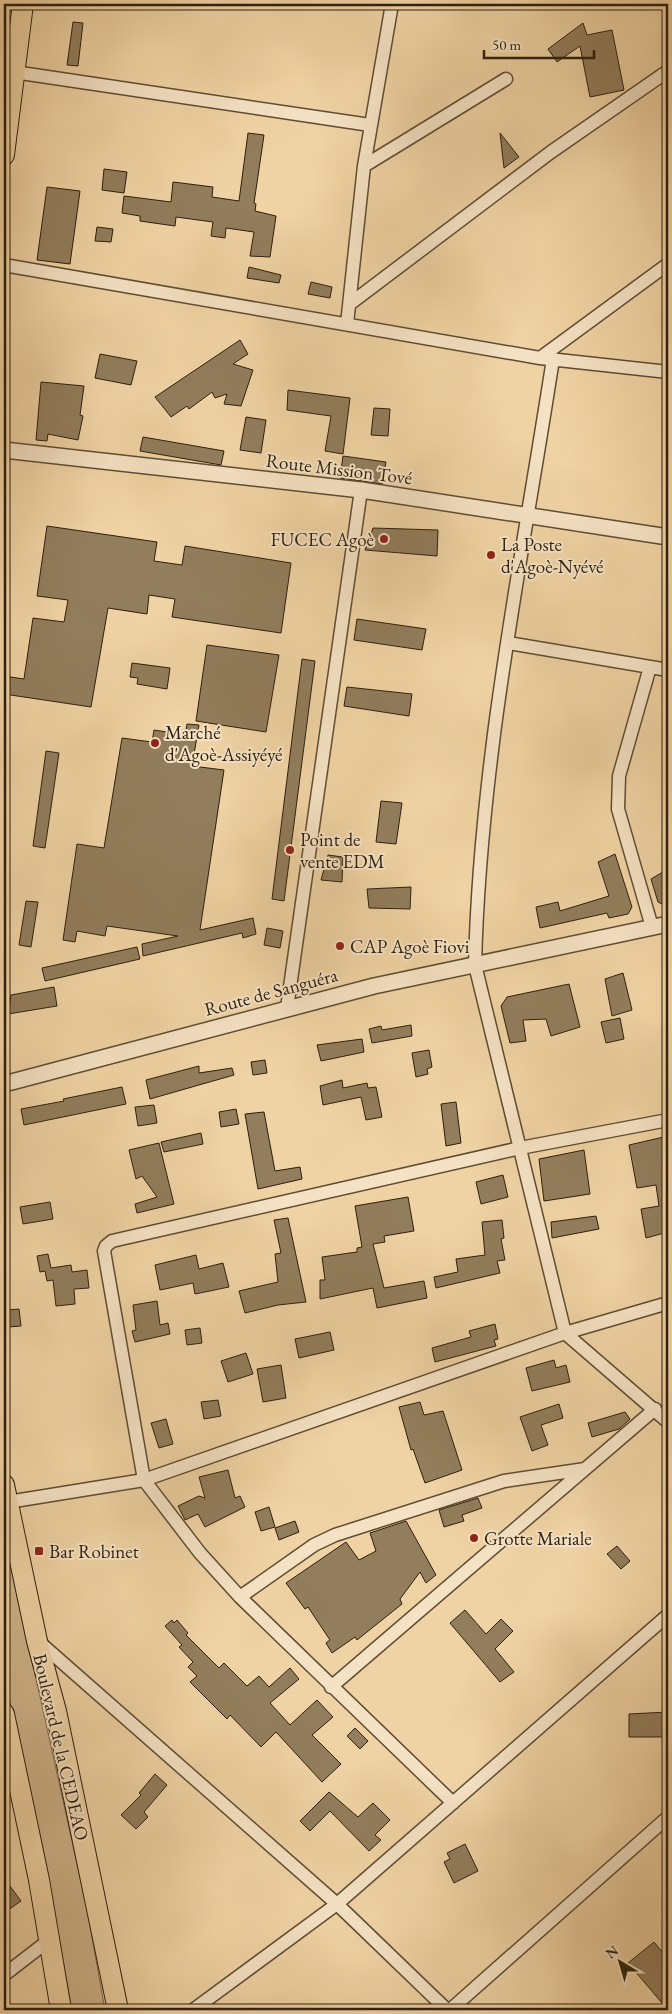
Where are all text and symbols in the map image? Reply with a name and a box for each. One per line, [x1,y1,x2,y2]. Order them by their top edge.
scale bar [484,28,594,60]
text: 50 m [492,35,521,54]
street label: Route Mission Tové [264,448,414,490]
place label: FUCEC Agoè [271,527,374,552]
place label: La Poste d'Agoè-Nyévé [501,532,603,579]
marker: FUCEC Agoè [378,533,390,545]
marker: La Poste d'Agoè-Nyévé [485,549,497,561]
place label: Marché d'Agoè-Assiyéyé [165,720,282,767]
marker: Marché d'Agoè-Assiyéyé [149,737,161,749]
place label: Point de vente EDM [300,827,385,874]
marker: Point de vente EDM [284,844,296,856]
place label: CAP Agoè Fiovi [350,934,470,959]
marker: CAP Agoè Fiovi [334,940,346,952]
street label: Route de Sanguéra [202,962,341,1022]
place label: Grotte Mariale [484,1526,592,1551]
marker: Grotte Mariale [468,1532,480,1544]
place label: Bar Robinet [49,1539,139,1564]
marker: Bar Robinet [33,1545,45,1557]
street label: Boulevard de la CEDEAO [27,1651,95,1843]
north arrow [594,1936,644,1986]
text: N [602,1941,623,1962]

